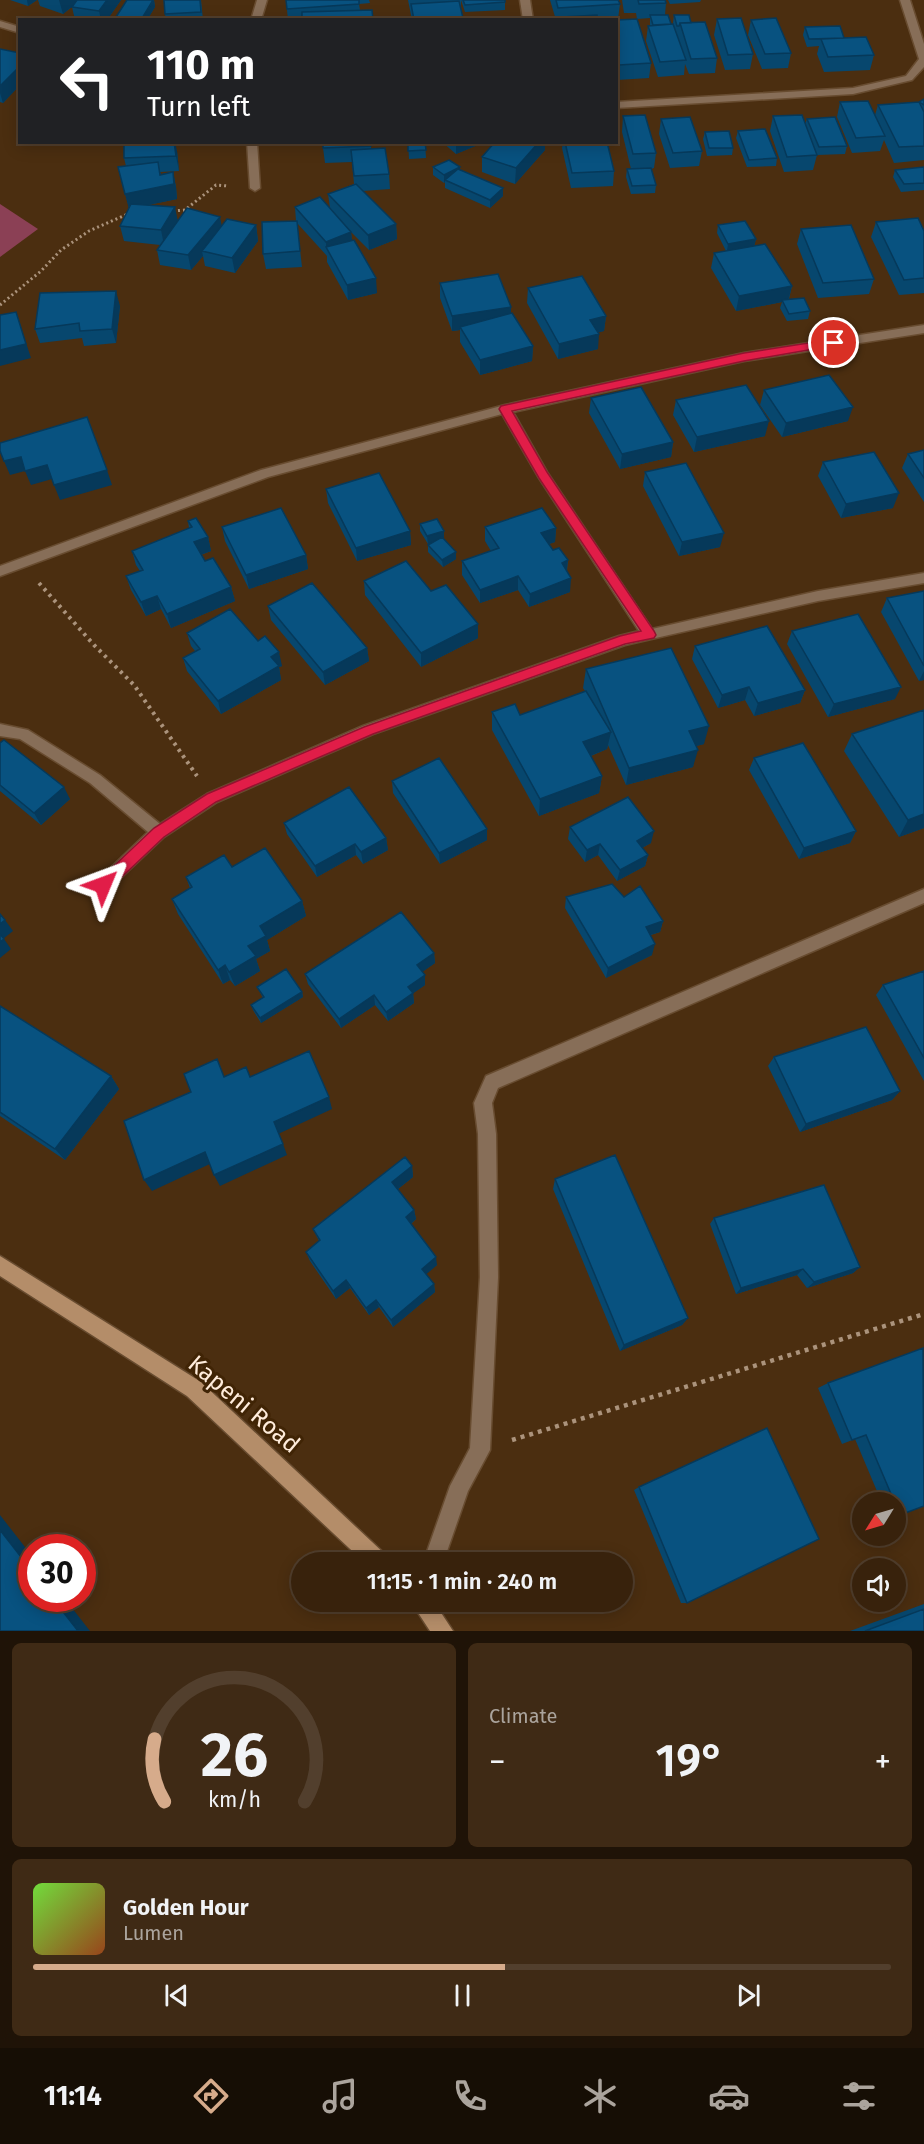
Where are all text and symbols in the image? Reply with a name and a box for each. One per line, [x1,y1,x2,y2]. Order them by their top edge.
text: 110 m [147,40,255,90]
icon: left [48,42,126,120]
text: Turn left [147,91,250,123]
pin [808,317,859,368]
icon: arrive [817,326,850,359]
position arrow [71,853,135,917]
street label: Kapeni Road [183,1349,305,1459]
north arrow [852,1492,906,1546]
map controls [852,1492,906,1612]
speed limit sign: 30 [18,1534,96,1612]
button: sound [852,1558,906,1612]
text: 11:15 · 1 min · 240 m [367,1568,557,1595]
text: Climate [489,1704,557,1728]
text: 26 [200,1718,268,1793]
text: 19° [656,1734,724,1788]
text: − [489,1742,506,1782]
text: + [875,1742,891,1782]
text: km/h [207,1787,261,1813]
text: Golden Hour [123,1894,249,1921]
text: Lumen [123,1921,184,1945]
icon: previous [160,1979,193,2012]
icon: pause [446,1979,479,2012]
icon: next [732,1979,765,2012]
icon: directions [190,2075,232,2117]
icon: music [319,2075,361,2117]
icon: phone [449,2075,491,2117]
icon: climate [579,2075,621,2117]
icon: car [708,2075,750,2117]
icon: filters [838,2075,880,2117]
text: 11:14 [44,2080,102,2112]

